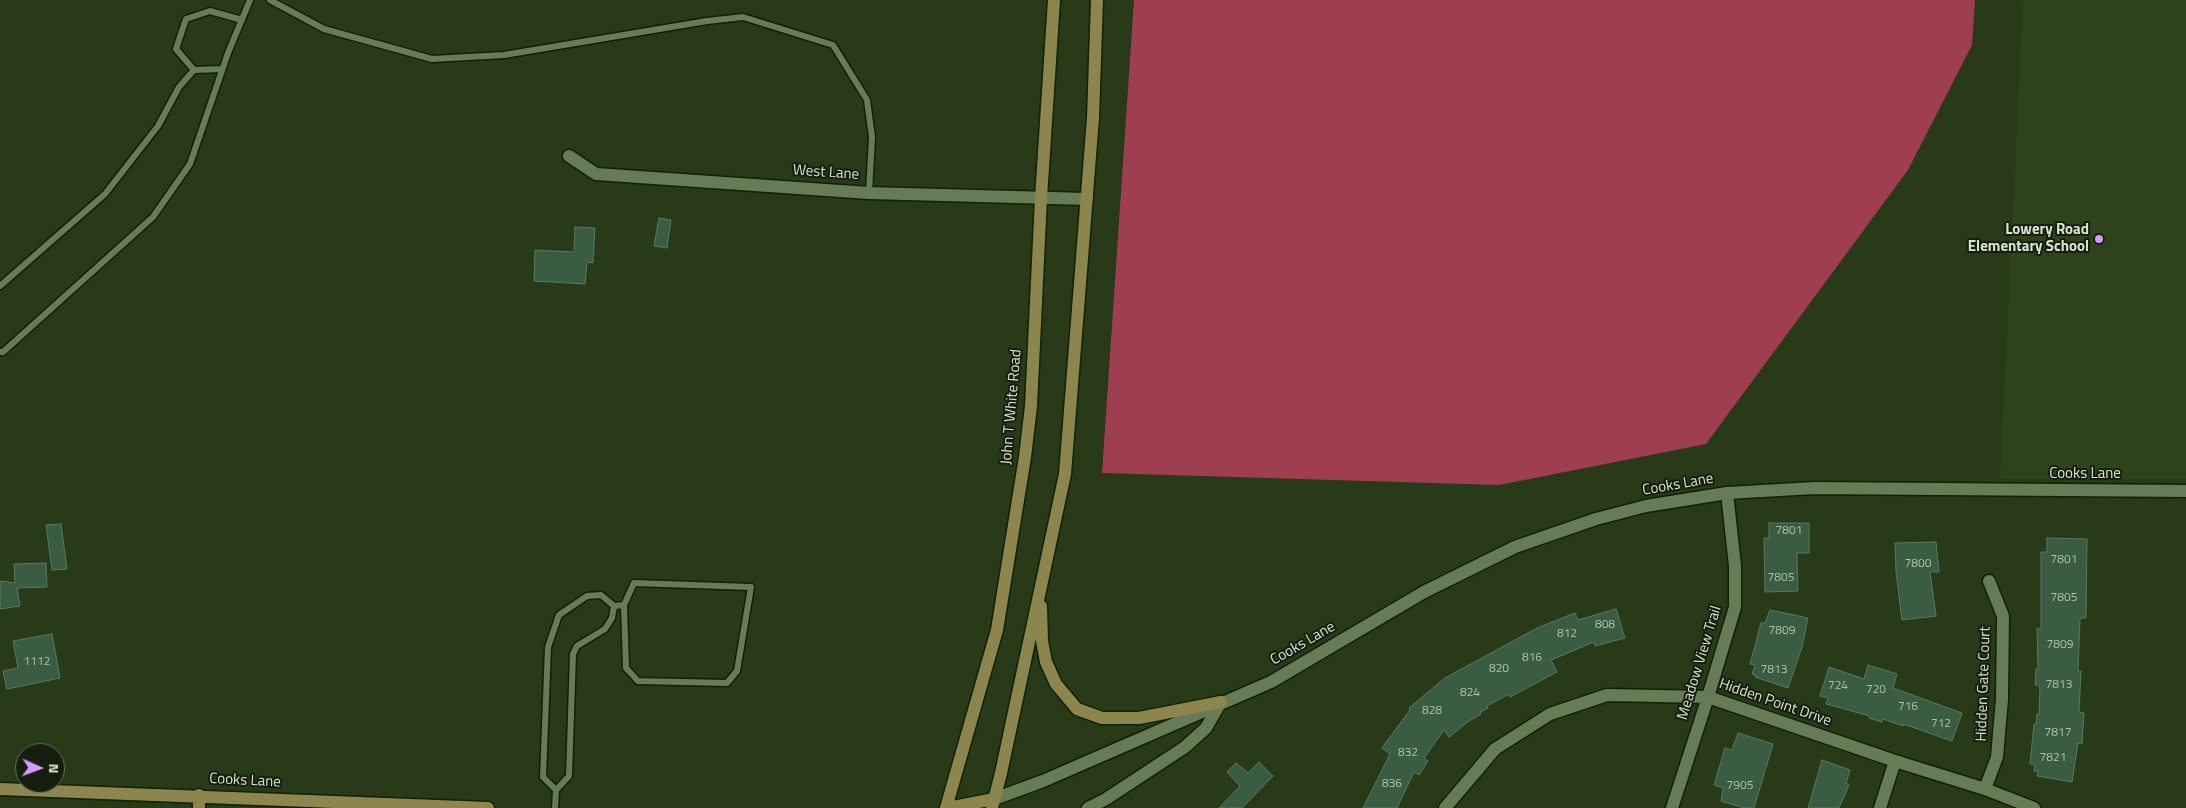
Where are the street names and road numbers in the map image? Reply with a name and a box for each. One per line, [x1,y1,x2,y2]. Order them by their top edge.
street label: West Lane [792,162,860,184]
street label: John T White Road [998,348,1026,466]
street label: Cooks Lane [2049,465,2121,483]
street label: Cooks Lane [1641,470,1715,500]
street label: Meadow View Trail [1674,604,1726,722]
street label: Cooks Lane [1267,618,1339,670]
street label: Hidden Gate Court [1973,626,1995,742]
street label: Hidden Point Drive [1716,675,1834,731]
street label: Cooks Lane [209,770,281,792]

